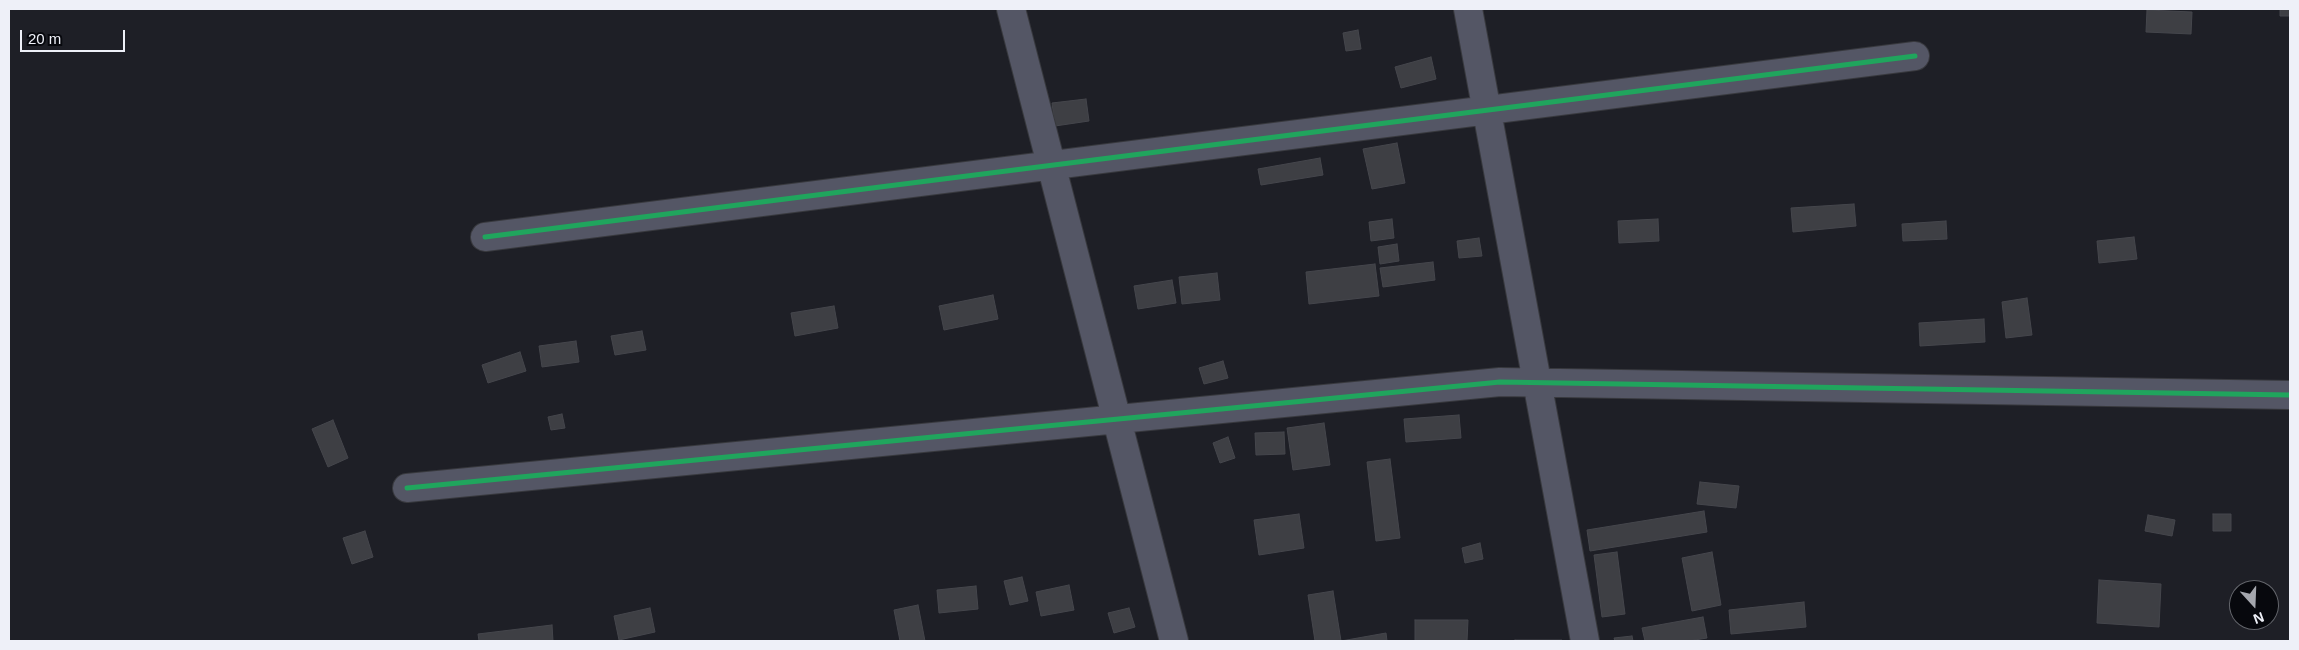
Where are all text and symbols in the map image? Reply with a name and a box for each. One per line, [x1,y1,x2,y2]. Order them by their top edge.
scale bar [22,20,128,52]
text: 20 m [28,30,61,47]
north arrow [2229,580,2279,630]
text: N [2251,609,2266,627]

